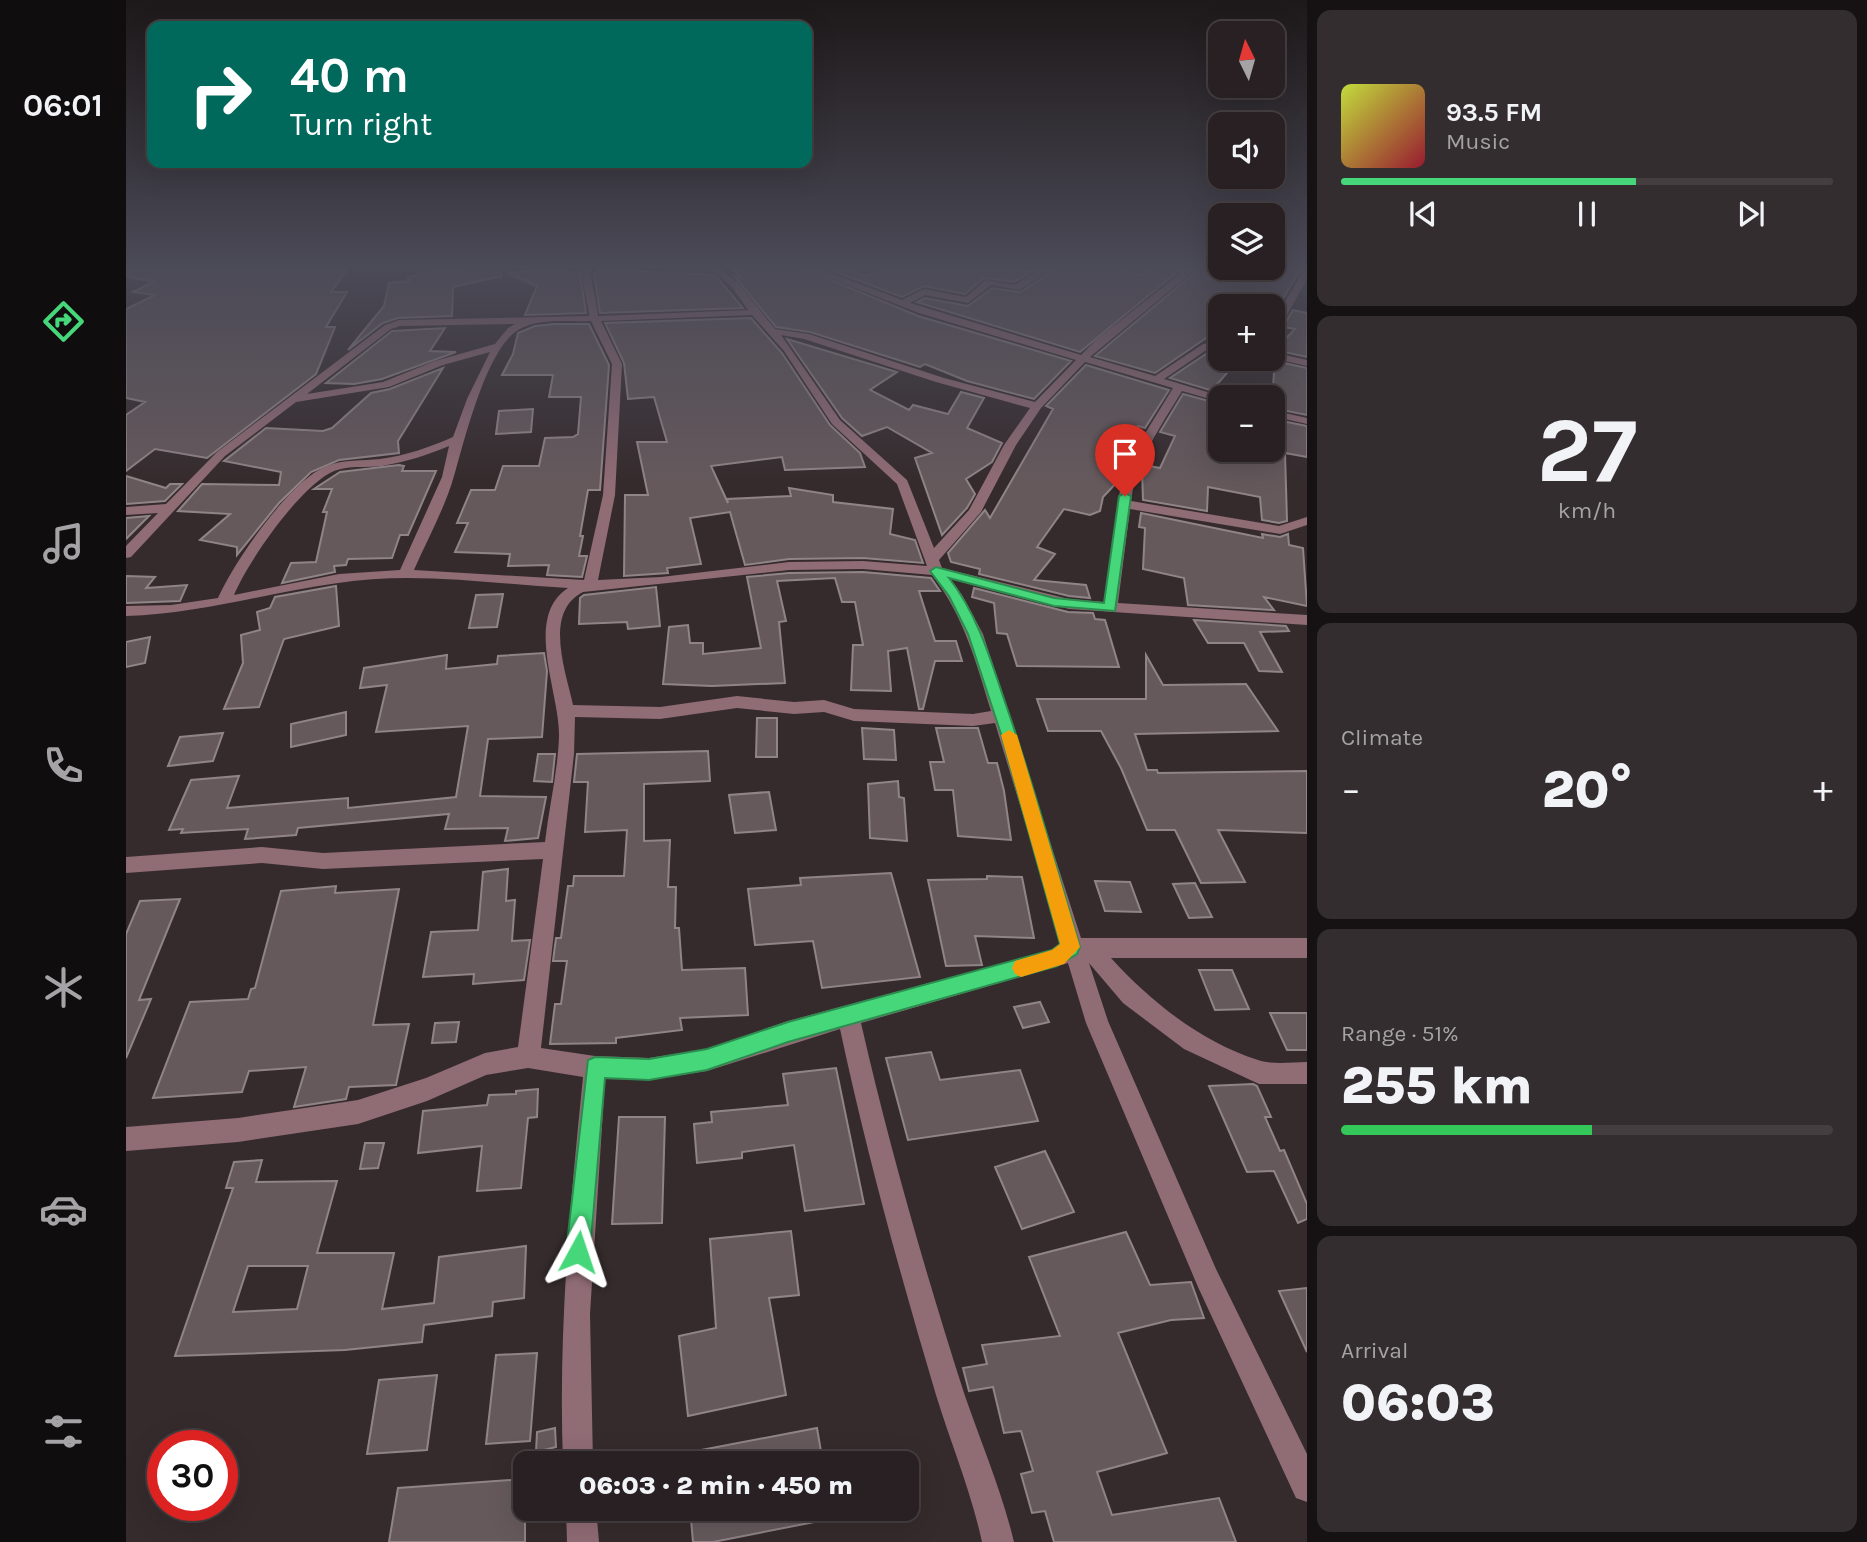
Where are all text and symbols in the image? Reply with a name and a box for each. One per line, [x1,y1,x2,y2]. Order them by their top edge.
north arrow [1208,21,1284,98]
map controls [1208,21,1285,462]
text: 40 m [290,47,409,104]
icon: right [175,49,266,140]
text: 06:01 [23,87,103,124]
text: 93.5 FM [1446,97,1542,128]
text: Turn right [290,106,432,143]
button: sound [1208,112,1285,189]
text: Music [1446,128,1510,155]
icon: previous [1404,195,1442,233]
icon: pause [1568,195,1606,233]
icon: next [1732,195,1770,233]
button: layers [1208,203,1285,280]
button: + [1208,294,1285,371]
icon: directions [39,297,88,346]
button: − [1208,385,1285,462]
text: 27 [1537,398,1637,504]
pin [1095,424,1155,496]
icon: arrive [1106,435,1144,473]
text: km/h [1558,497,1616,524]
icon: music [39,519,88,568]
text: Climate [1341,724,1423,751]
icon: phone [39,741,88,790]
text: 20° [1542,759,1632,820]
text: − [1341,767,1361,812]
text: + [1813,767,1833,812]
icon: climate [39,963,88,1012]
text: Range · 51% [1341,1020,1459,1047]
text: 255 km [1341,1055,1533,1116]
icon: car [39,1185,88,1234]
position arrow [541,1215,615,1289]
text: Arrival [1341,1337,1408,1364]
text: 06:03 [1341,1372,1495,1433]
icon: filters [39,1407,88,1456]
speed limit sign: 30 [147,1430,238,1521]
text: 06:03 · 2 min · 450 m [579,1470,853,1501]

